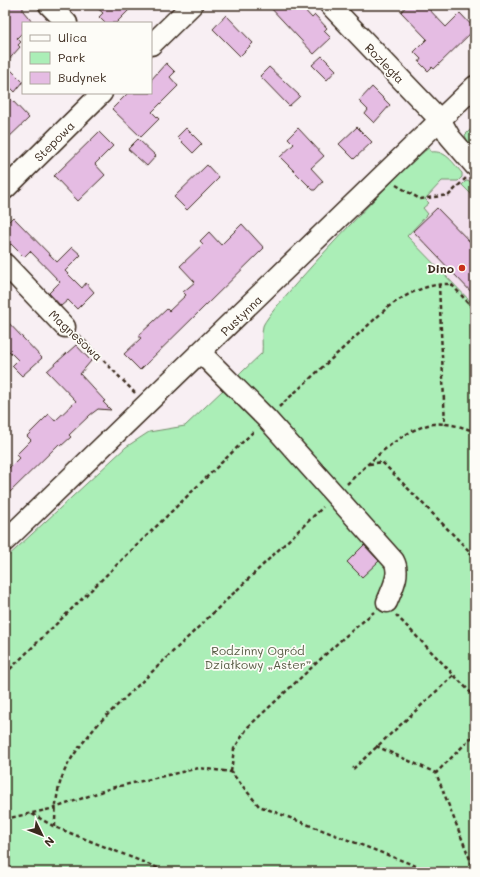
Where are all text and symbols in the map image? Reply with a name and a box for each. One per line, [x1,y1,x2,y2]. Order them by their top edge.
legend [22,22,152,94]
text: Ulica [58,29,87,45]
street label: Rozległa [362,39,408,87]
text: Park [58,49,85,65]
text: Budynek [58,69,106,85]
street label: Stepowa [30,117,78,165]
place label: Dino [427,260,454,276]
marker: Dino [457,263,467,273]
street label: Pustynna [217,291,265,339]
street label: Magnesowa [46,306,106,364]
park label: Rodzinny Ogród Działkowy „Aster” [205,642,311,672]
north arrow [22,815,62,855]
text: N [41,834,58,850]

